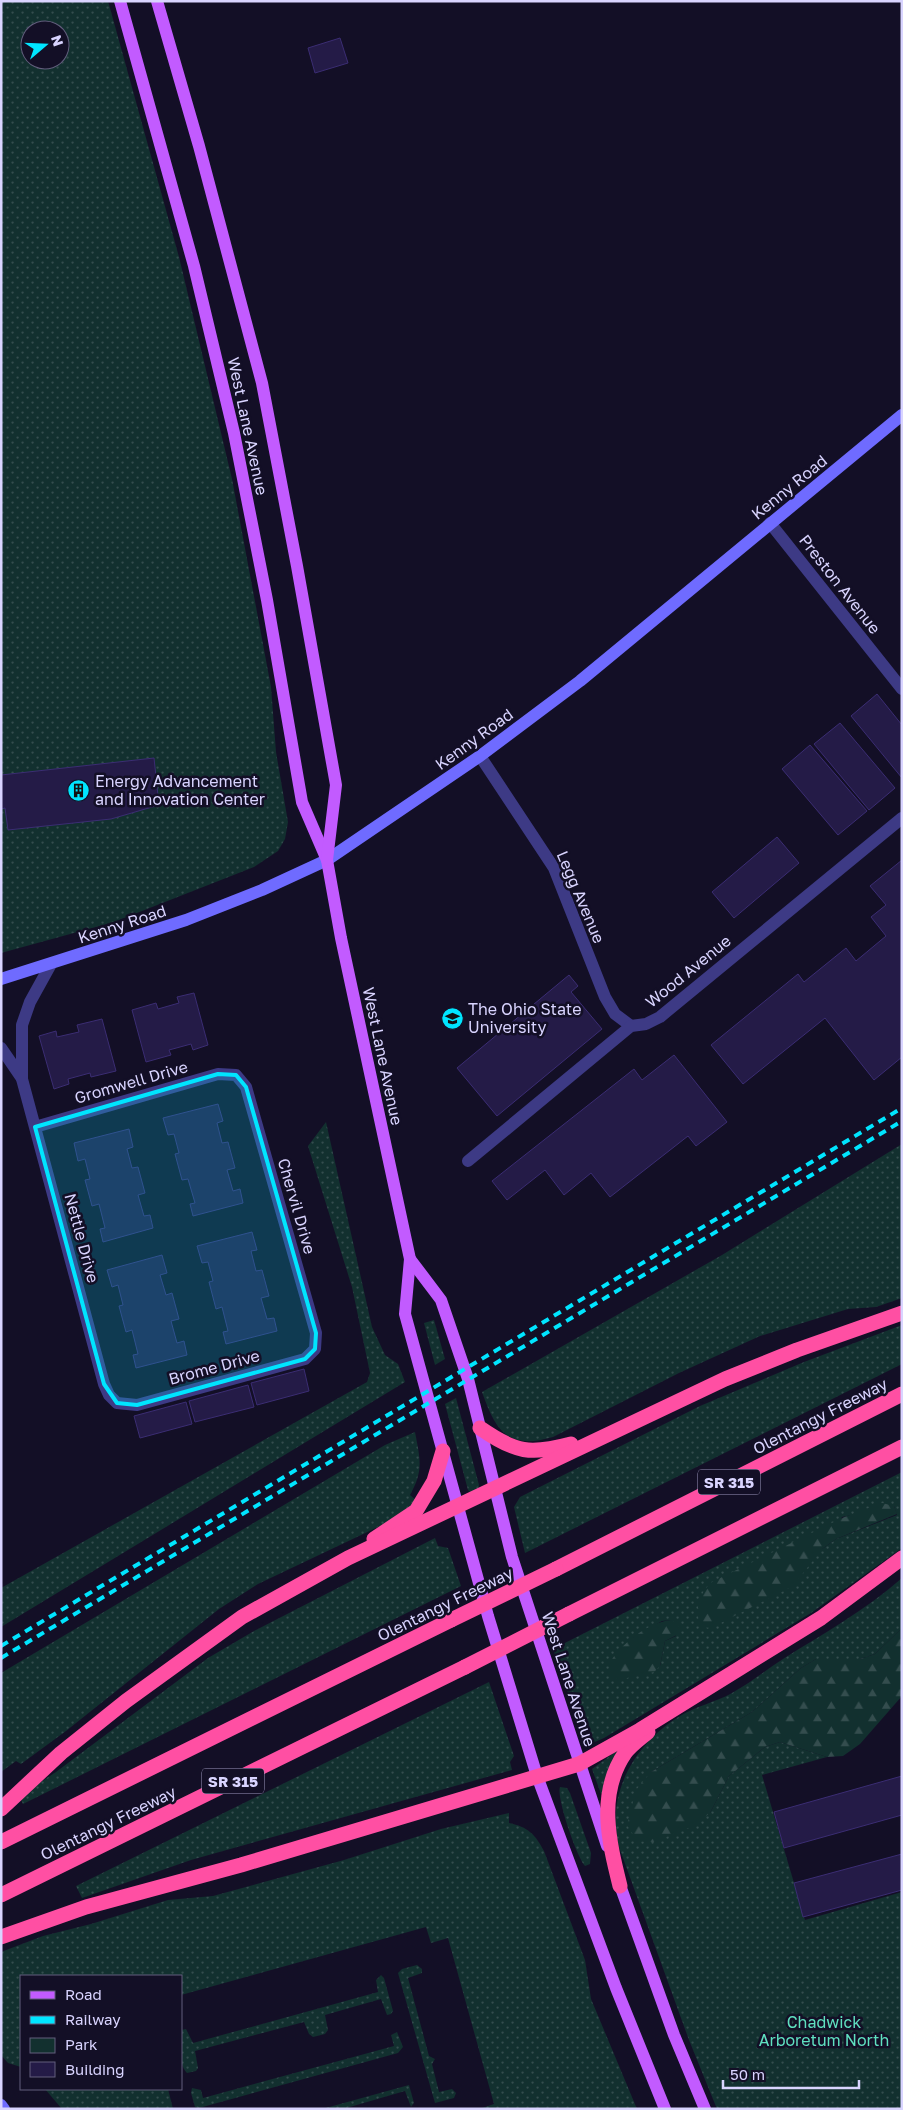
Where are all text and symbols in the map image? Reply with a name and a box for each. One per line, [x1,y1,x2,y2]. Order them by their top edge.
north arrow [20,20,70,70]
text: N [48,33,68,48]
street label: West Lane Avenue [224,355,272,497]
street label: Kenny Road [747,450,831,524]
street label: Preston Avenue [795,530,885,638]
street label: Kenny Road [431,704,517,774]
place label: Energy Advancement and Innovation Center [95,771,265,809]
building icon: Energy Advancement and Innovation Center [67,778,91,802]
street label: Legg Avenue [553,848,609,946]
street label: Kenny Road [75,900,169,948]
street label: Wood Avenue [641,930,735,1012]
street label: West Lane Avenue [359,985,407,1127]
place label: The Ohio State University [468,999,582,1037]
school or university icon: The Ohio State University [440,1006,464,1030]
street label: Gromwell Drive [72,1056,190,1108]
street label: Chervil Drive [274,1156,320,1256]
street label: Nettle Drive [60,1191,104,1285]
street label: Brome Drive [166,1345,262,1389]
street label: Olentangy Freeway [749,1373,891,1459]
road number: SR 315 [698,1470,760,1494]
street label: Olentangy Freeway [374,1563,516,1645]
street label: West Lane Avenue [538,1609,600,1749]
road number: SR 315 [202,1768,264,1794]
street label: Olentangy Freeway [37,1782,179,1864]
legend [20,1975,182,2090]
text: Road [65,1985,102,2003]
text: Railway [65,2010,121,2028]
park label: Chadwick Arboretum North [759,2012,889,2050]
text: Park [65,2035,98,2053]
scale bar [723,2058,859,2090]
text: Building [65,2060,125,2078]
text: 50 m [730,2065,765,2083]

